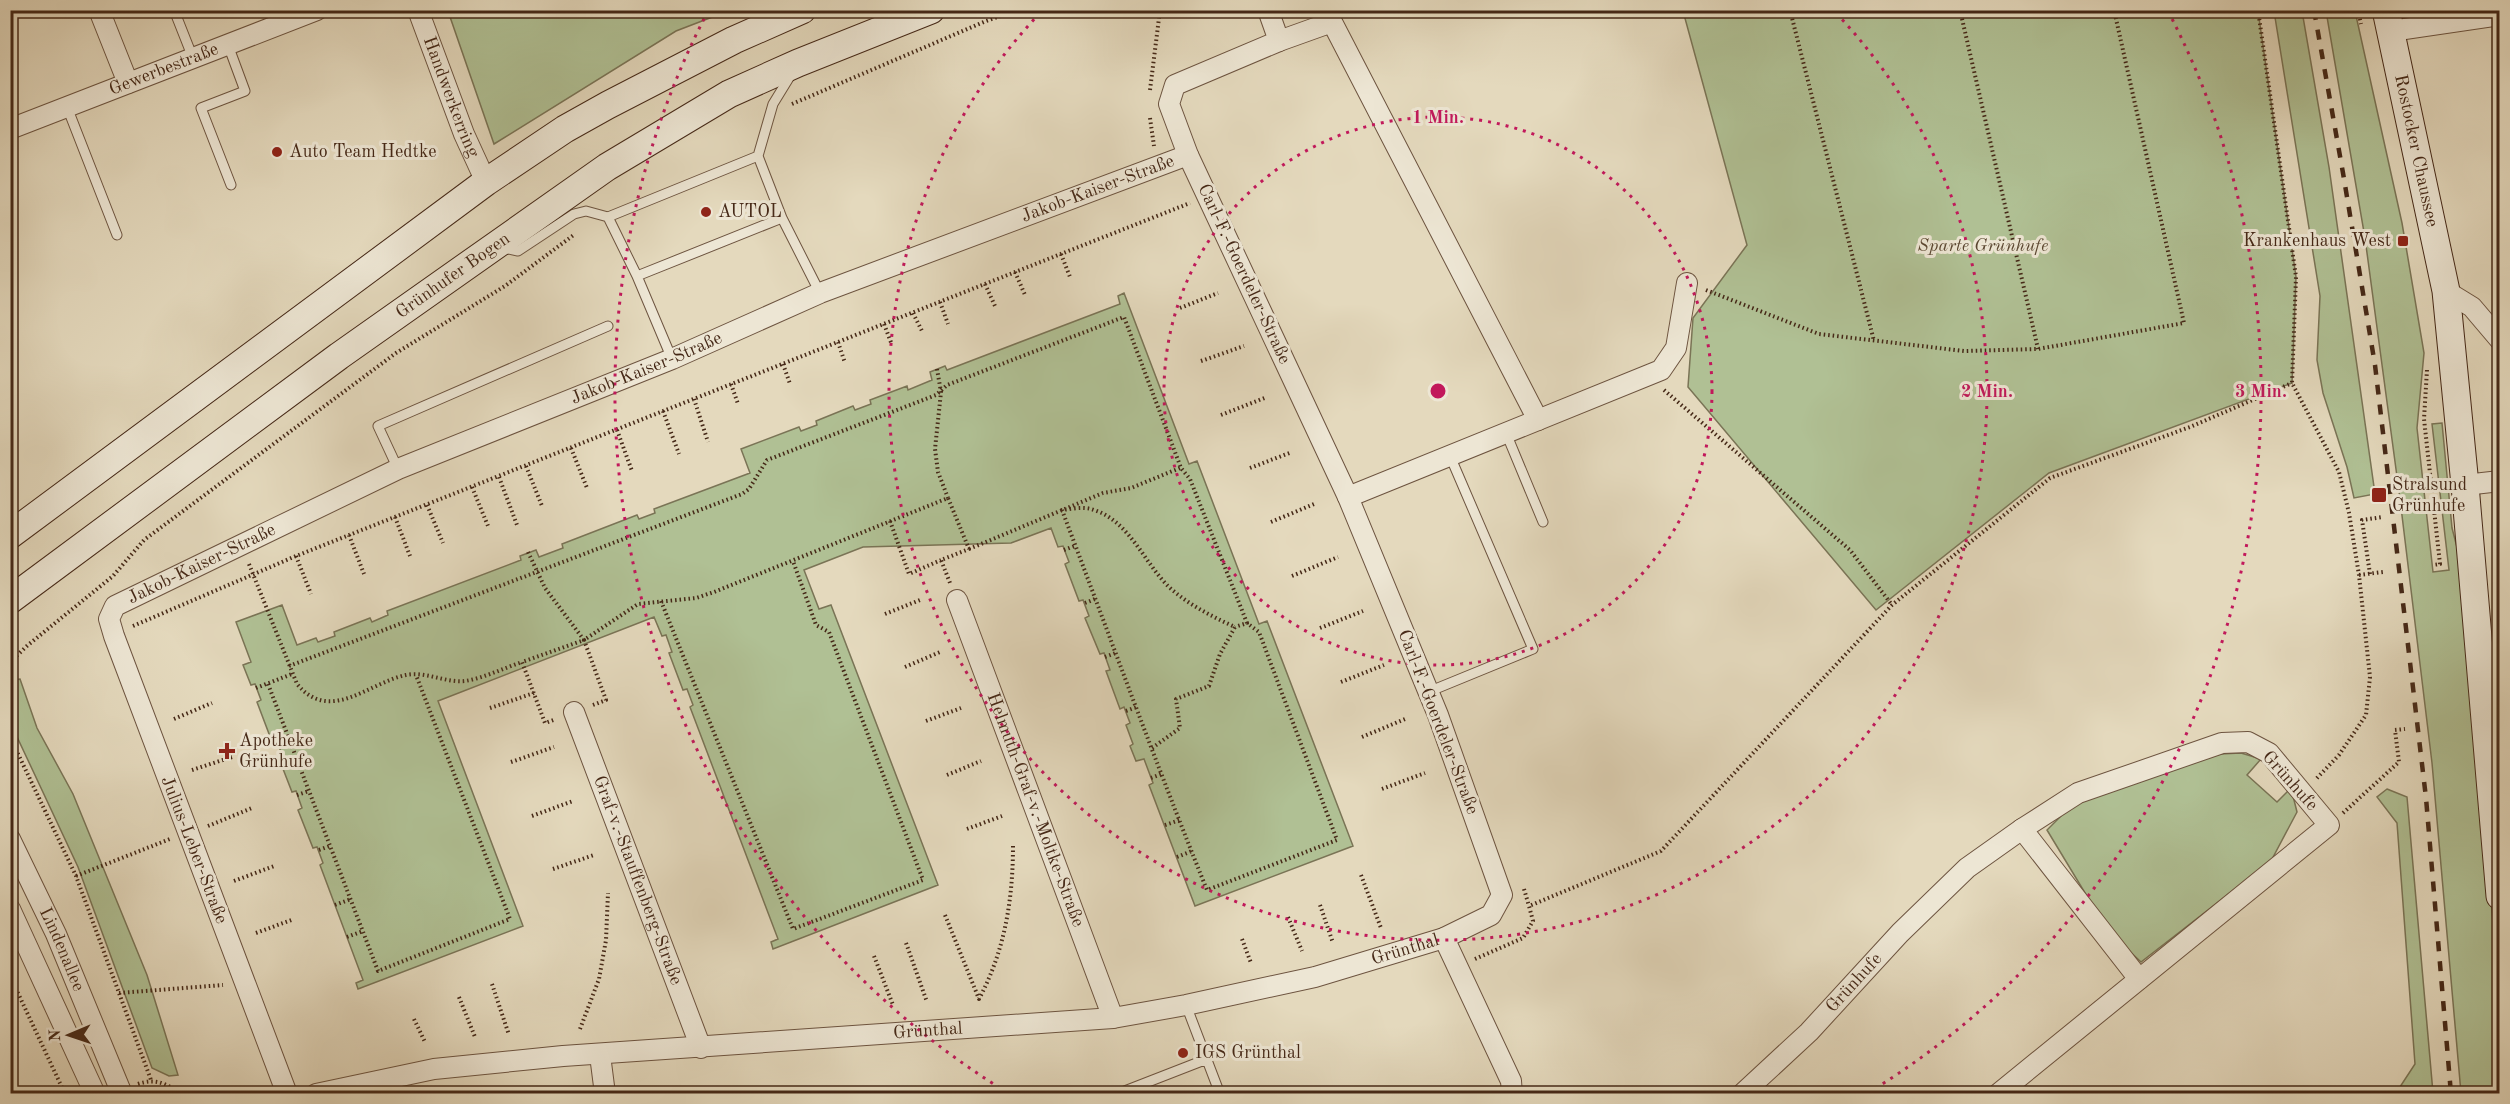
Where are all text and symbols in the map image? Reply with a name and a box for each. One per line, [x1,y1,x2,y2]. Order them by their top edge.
street label: Handwerkerring [420,34,483,160]
street label: Gewerbestraße [107,40,221,99]
street label: Rostocker Chaussee [2391,73,2441,229]
text: 1 Min. [1412,109,1464,127]
place label: Auto Team Hedtke [289,143,437,161]
marker: Auto Team Hedtke [270,145,284,159]
street label: Jakob-Kaiser-Straße [1019,152,1177,226]
street label: Carl-F.-Goerdeler-Straße [1194,181,1294,367]
place label: AUTOL [718,203,782,221]
marker: AUTOL [699,205,713,219]
street label: Grünhufer Bogen [393,229,513,322]
place label: Krankenhaus West [2243,232,2391,250]
marker: Krankenhaus West [2396,234,2410,248]
park label: Sparte Grünhufe [1918,237,2048,255]
street label: Jakob-Kaiser-Straße [568,329,725,408]
centre of rings [1428,381,1448,401]
text: 2 Min. [1961,383,2013,401]
text: 3 Min. [2235,383,2287,401]
place label: Stralsund Grünhufe [2392,476,2467,515]
marker: Stralsund Grünhufe [2370,486,2388,504]
street label: Jakob-Kaiser-Straße [125,521,279,607]
street label: Carl-F.-Goerdeler-Straße [1394,627,1482,817]
street label: Helmuth-Graf-v.-Moltke-Straße [983,690,1087,929]
place label: Apotheke Grünhufe [239,732,313,771]
marker: Apotheke Grünhufe [220,744,234,758]
street label: Grünhufe [2259,748,2321,814]
street label: Graf-v.-Stauffenberg-Straße [590,773,685,987]
street label: Julius-Leber-Straße [158,774,230,926]
street label: Lindenallee [36,905,88,994]
street label: Grünthal [1369,931,1441,968]
street label: Grünhufe [1823,950,1886,1016]
north arrow [39,1005,99,1065]
street label: Grünthal [893,1019,963,1042]
text: N [48,1028,64,1042]
place label: IGS Grünthal [1195,1044,1301,1062]
marker: IGS Grünthal [1176,1046,1190,1060]

